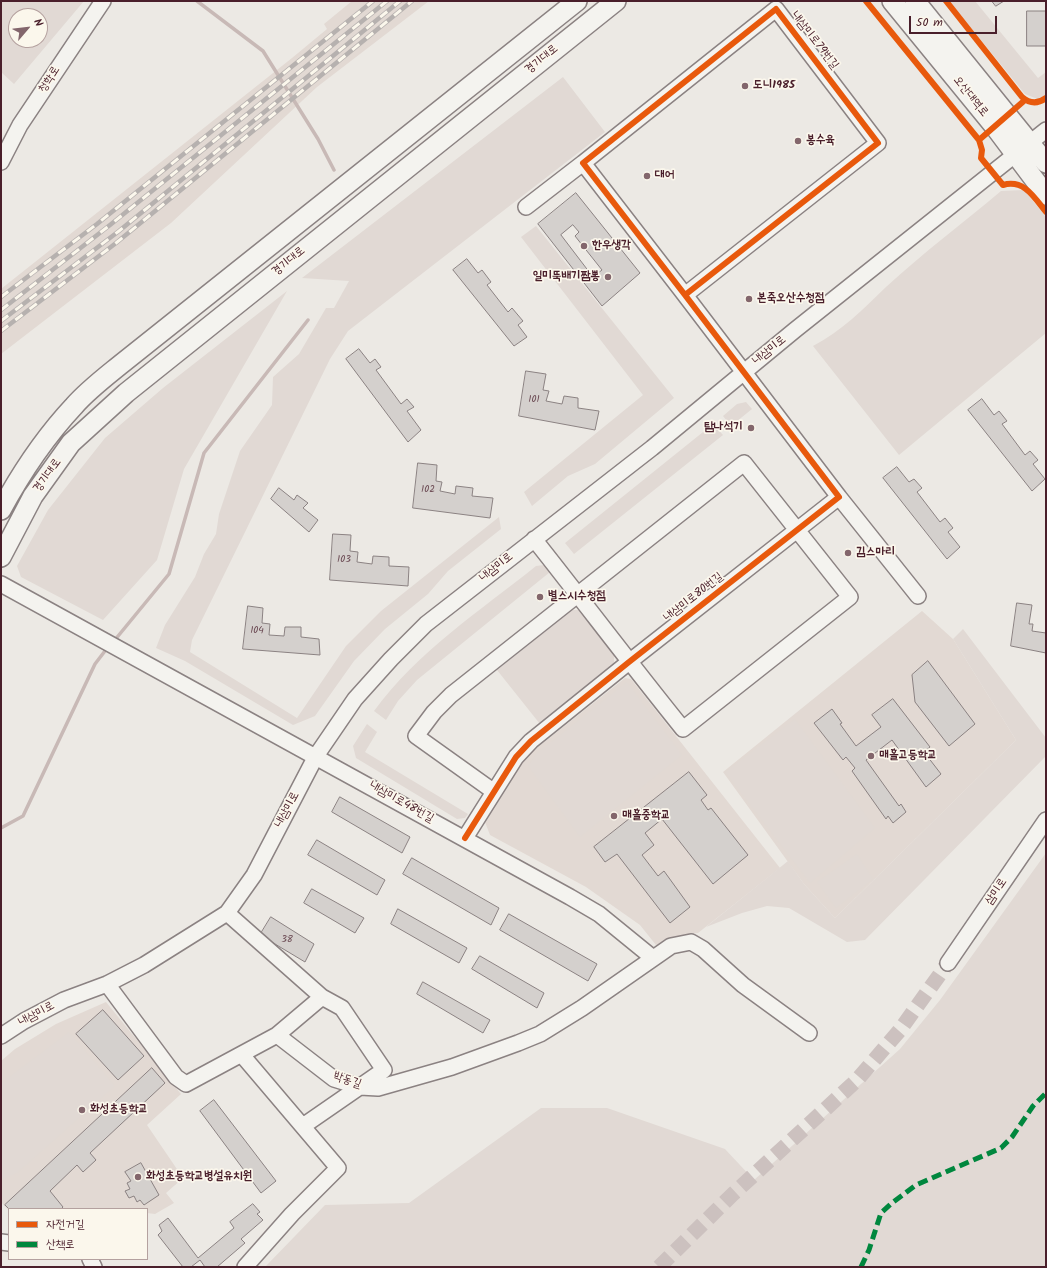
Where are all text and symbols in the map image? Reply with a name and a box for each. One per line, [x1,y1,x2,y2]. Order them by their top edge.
north arrow [8,8,48,48]
scale bar [911,8,999,34]
street label: 내삼미로79번길 [787,9,841,73]
text: 50 m [916,13,943,32]
text: N [28,16,47,30]
street label: 경기대로 [522,42,562,78]
street label: 청학로 [36,64,64,96]
street label: 오산대역로 [949,74,991,120]
place label: 도니1985 [753,79,795,93]
marker: 도니1985 [740,81,750,91]
place label: 봉수육 [806,134,835,148]
marker: 봉수육 [793,136,803,146]
place label: 대어 [655,169,674,183]
marker: 대어 [642,171,652,181]
place label: 한우생각 [592,239,631,253]
marker: 한우생각 [579,241,589,251]
street label: 경기대로 [269,244,309,280]
place label: 일미뚝배기짬뽕 [532,270,600,284]
marker: 일미뚝배기짬뽕 [603,272,613,282]
place label: 본죽오산수청점 [757,292,825,306]
marker: 본죽오산수청점 [744,294,754,304]
street label: 내삼미로 [750,333,790,369]
house number: 101 [528,394,540,406]
place label: 탐나석기 [704,421,743,435]
marker: 탐나석기 [746,423,756,433]
street label: 경기대로 [31,456,65,496]
house number: 102 [421,484,435,496]
place label: 김스마리 [856,546,895,560]
marker: 김스마리 [843,548,853,558]
street label: 내삼미로 [477,550,517,586]
house number: 103 [337,554,351,566]
street label: 내삼미로80번길 [662,570,726,626]
place label: 별스시수청점 [548,590,606,604]
marker: 별스시수청점 [535,592,545,602]
house number: 104 [250,625,264,637]
place label: 매홀고등학교 [879,749,937,763]
marker: 매홀고등학교 [866,751,876,761]
street label: 내삼미로48번길 [366,779,436,827]
street label: 내삼미로 [273,790,303,830]
place label: 매홀중학교 [622,809,670,823]
marker: 매홀중학교 [609,811,619,821]
street label: 삼미로 [983,876,1011,908]
house number: 38 [281,934,293,946]
street label: 내삼미로 [17,999,57,1031]
street label: 박동길 [331,1069,363,1093]
place label: 화성초등학교 [90,1103,148,1117]
marker: 화성초등학교 [77,1105,87,1115]
place label: 화성초등학교병설유치원 [146,1170,252,1184]
marker: 화성초등학교병설유치원 [133,1172,143,1182]
legend [8,1208,148,1260]
text: 자전거길 [46,1215,85,1234]
text: 산책로 [46,1235,75,1254]

